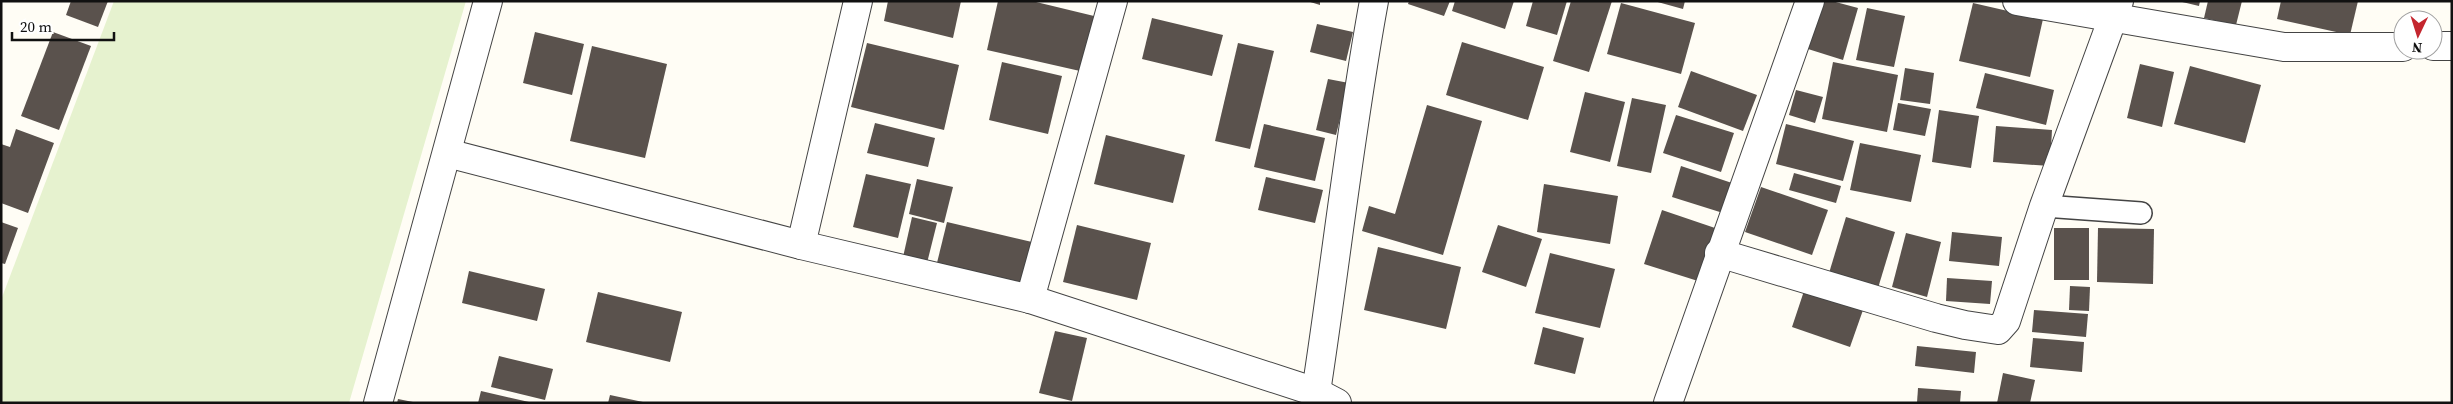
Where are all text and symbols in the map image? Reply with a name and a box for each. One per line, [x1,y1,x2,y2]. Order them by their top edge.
scale bar [12,10,115,42]
north arrow [2393,10,2443,60]
text: 20 m [20,16,52,37]
text: N [2411,38,2423,58]

